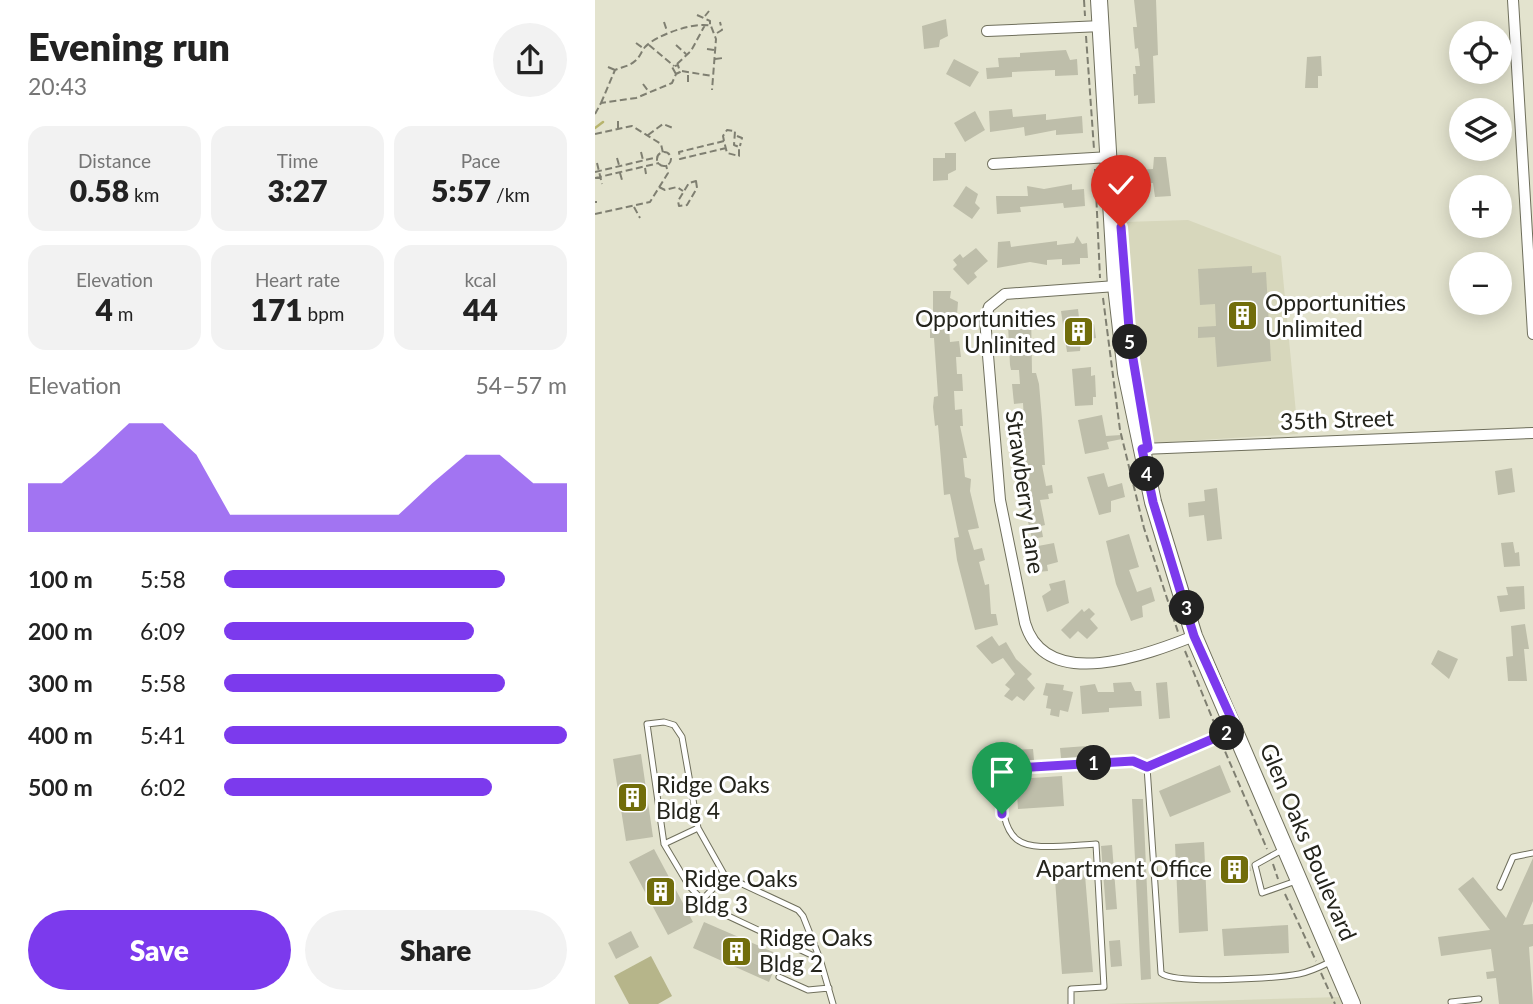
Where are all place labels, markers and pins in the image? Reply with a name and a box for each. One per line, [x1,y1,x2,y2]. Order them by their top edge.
pin [1091,155,1151,227]
place label: Opportunities Unlimited [1265,288,1406,342]
building icon: Opportunities Unlimited [1225,299,1259,333]
place label: Opportunities Unlinited [915,304,1056,358]
building icon: Opportunities Unlinited [1062,315,1096,349]
pin: 5 [1113,324,1147,360]
pin: 4 [1129,456,1165,491]
pin: 3 [1169,590,1205,626]
pin: 2 [1209,716,1245,750]
pin [972,742,1032,814]
pin: 1 [1077,746,1111,780]
place label: Ridge Oaks Bldg 4 [656,770,770,824]
building icon: Ridge Oaks Bldg 4 [616,781,650,815]
building icon: Apartment Office [1218,852,1252,886]
place label: Apartment Office [1036,854,1212,882]
place label: Ridge Oaks Bldg 3 [684,864,798,918]
building icon: Ridge Oaks Bldg 3 [644,875,678,909]
place label: Ridge Oaks Bldg 2 [759,923,873,977]
building icon: Ridge Oaks Bldg 2 [719,934,753,968]

